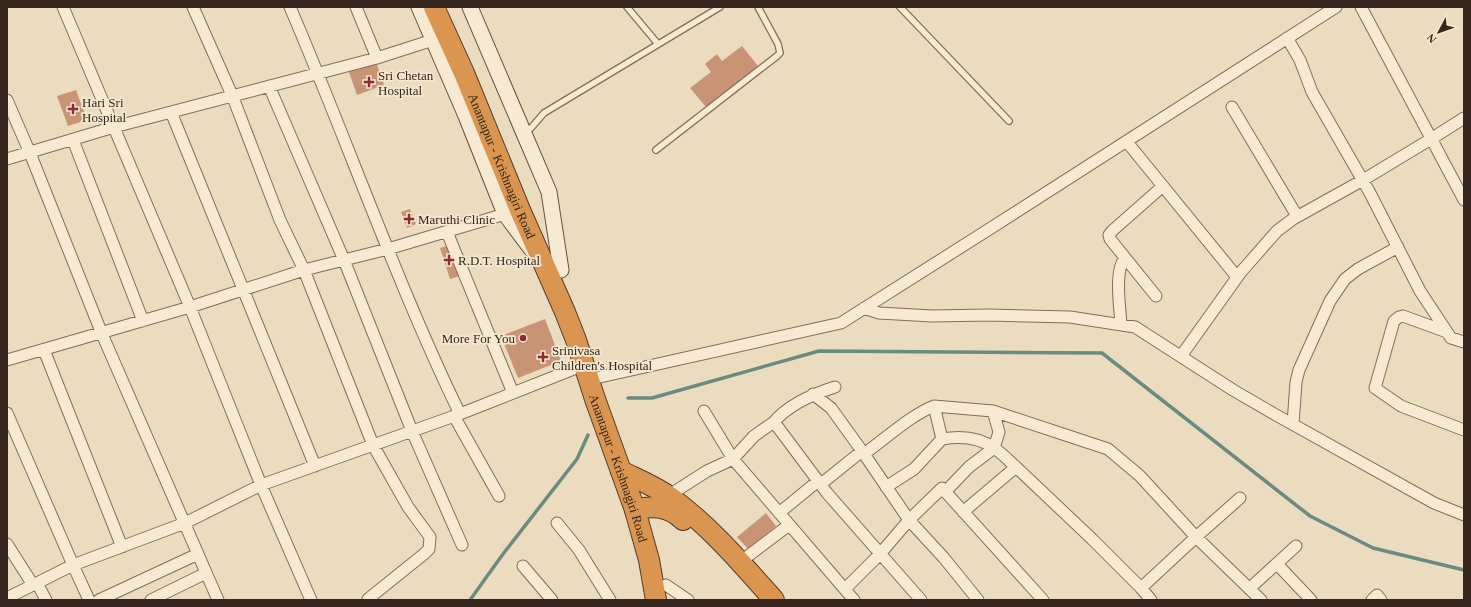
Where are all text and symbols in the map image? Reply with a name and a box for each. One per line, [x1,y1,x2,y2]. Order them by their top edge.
north arrow [1419,12,1459,52]
text: N [1424,32,1439,45]
place label: Sri Chetan Hospital [378,68,434,98]
marker: Sri Chetan Hospital [363,76,375,88]
street label: Anantapur - Krishnagiri Road [465,91,539,241]
place label: Hari Sri Hospital [82,95,126,125]
marker: Hari Sri Hospital [67,103,79,115]
place label: Maruthi Clinic [418,212,495,227]
marker: Maruthi Clinic [403,213,415,225]
place label: R.D.T. Hospital [458,253,540,268]
marker: R.D.T. Hospital [443,254,455,266]
place label: More For You [442,331,515,346]
marker: More For You [518,333,528,343]
place label: Srinivasa Children's Hospital [552,343,653,373]
marker: Srinivasa Children's Hospital [537,351,549,363]
street label: Anantapur - Krishnagiri Road [586,392,651,544]

